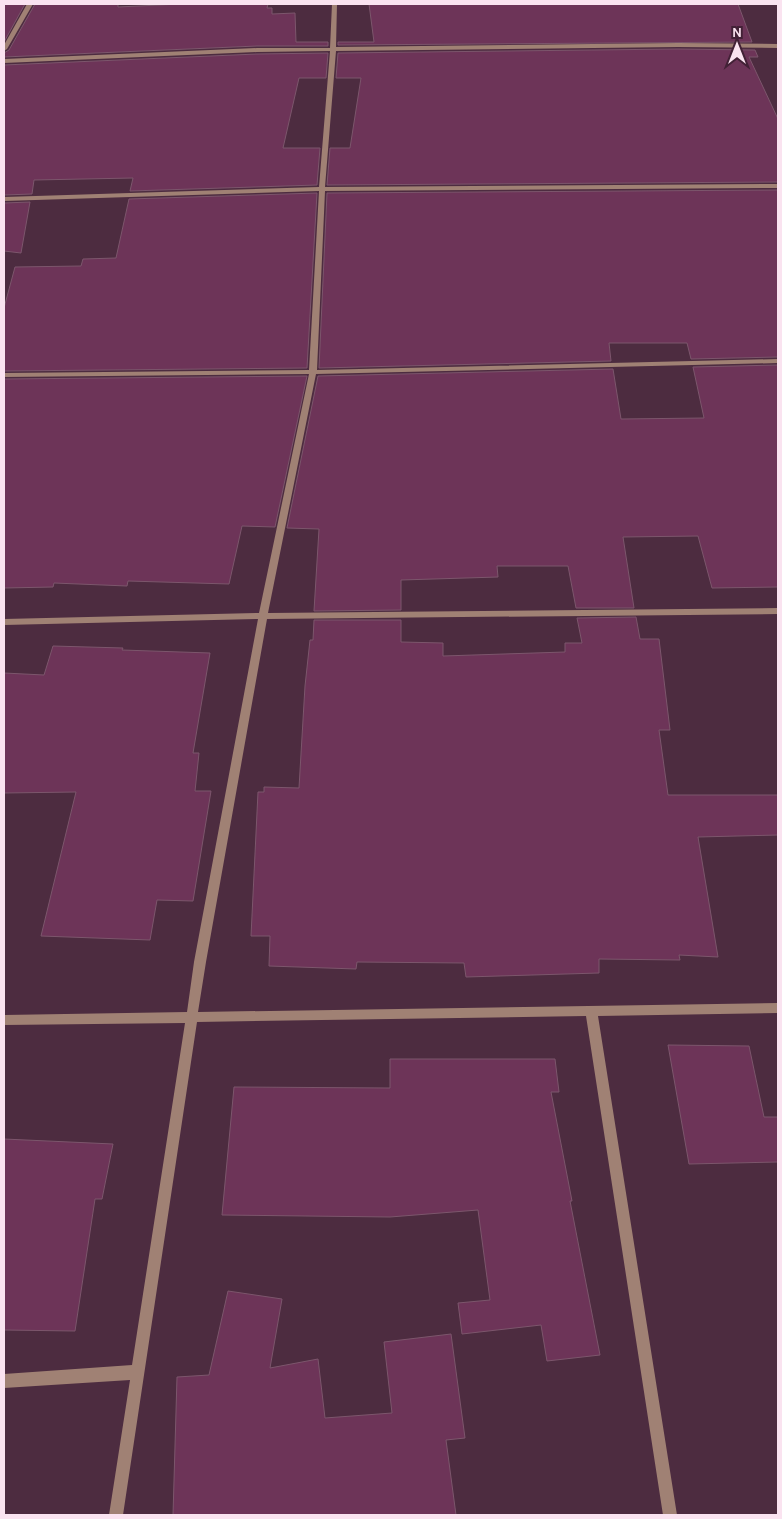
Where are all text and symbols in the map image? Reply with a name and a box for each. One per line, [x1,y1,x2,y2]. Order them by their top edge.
north arrow [712,20,762,70]
text: N [732,24,742,41]

